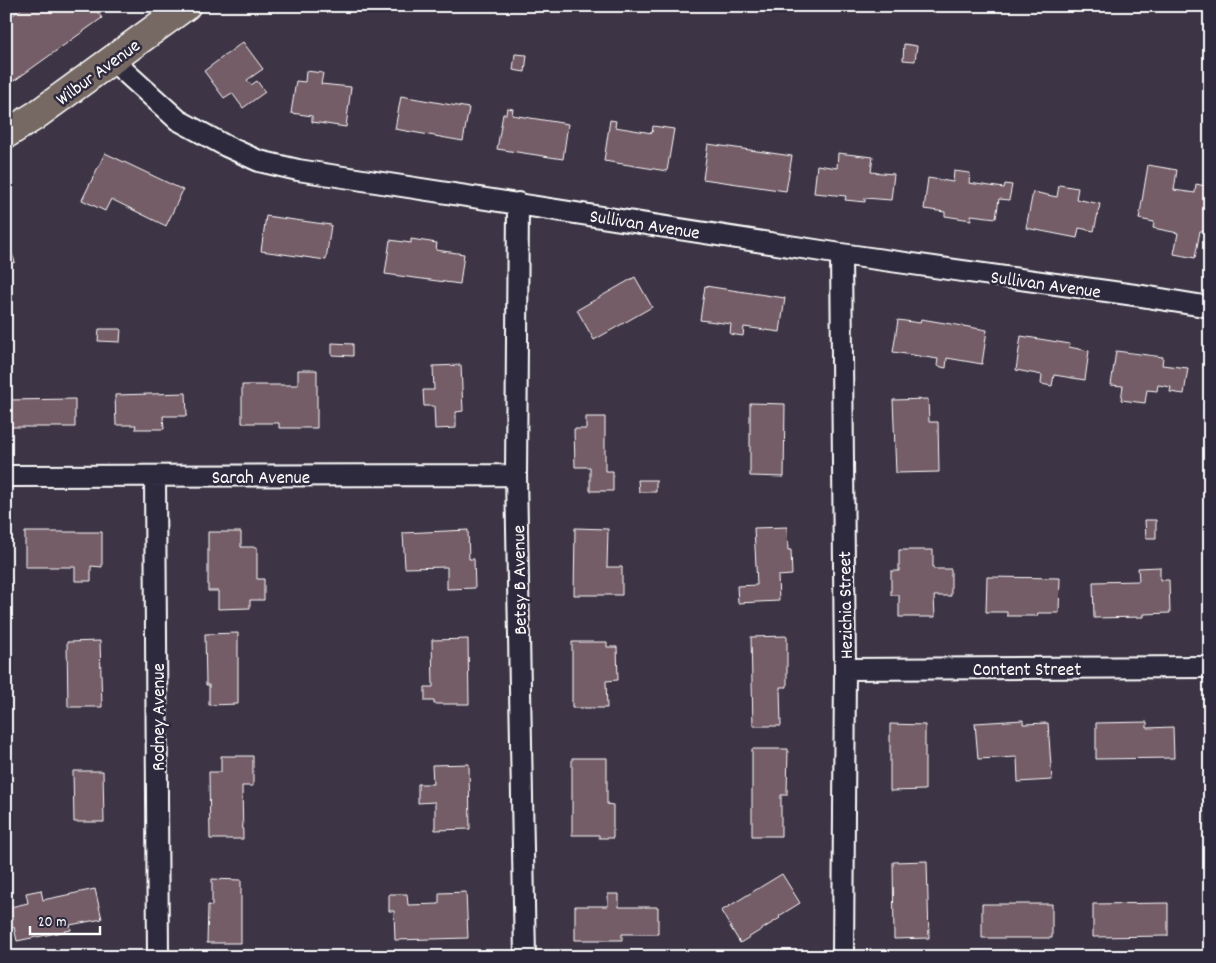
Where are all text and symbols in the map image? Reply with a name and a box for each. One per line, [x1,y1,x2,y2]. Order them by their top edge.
street label: Wilbur Avenue [51,34,147,114]
street label: Sullivan Avenue [588,204,701,248]
street label: Sullivan Avenue [989,265,1102,308]
street label: Sarah Avenue [212,466,310,493]
street label: Betsy B Avenue [507,525,536,635]
street label: Hezichia Street [833,551,862,659]
street label: Content Street [973,658,1081,685]
street label: Rodney Avenue [147,663,174,771]
scale bar [30,903,100,935]
text: 20 m [38,912,66,934]

